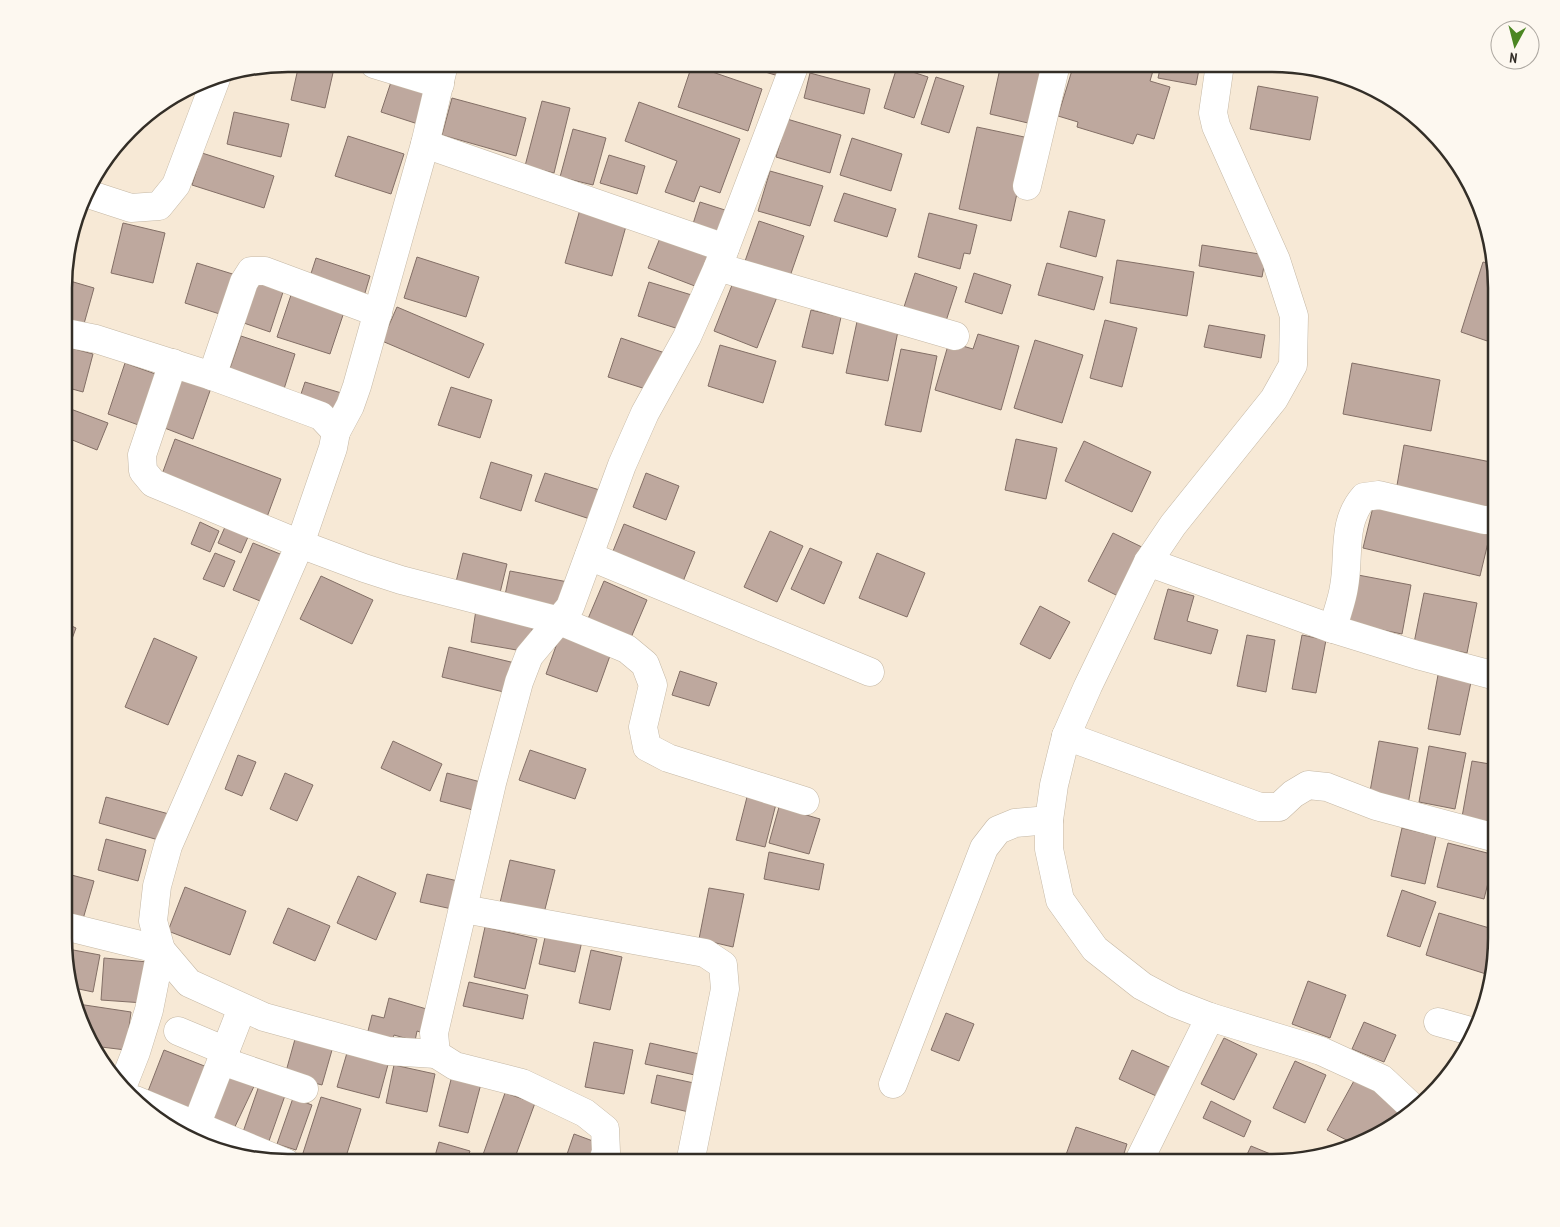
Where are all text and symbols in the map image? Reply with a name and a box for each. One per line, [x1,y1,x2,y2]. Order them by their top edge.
north arrow [1490,20,1540,70]
text: N [1509,49,1518,67]

